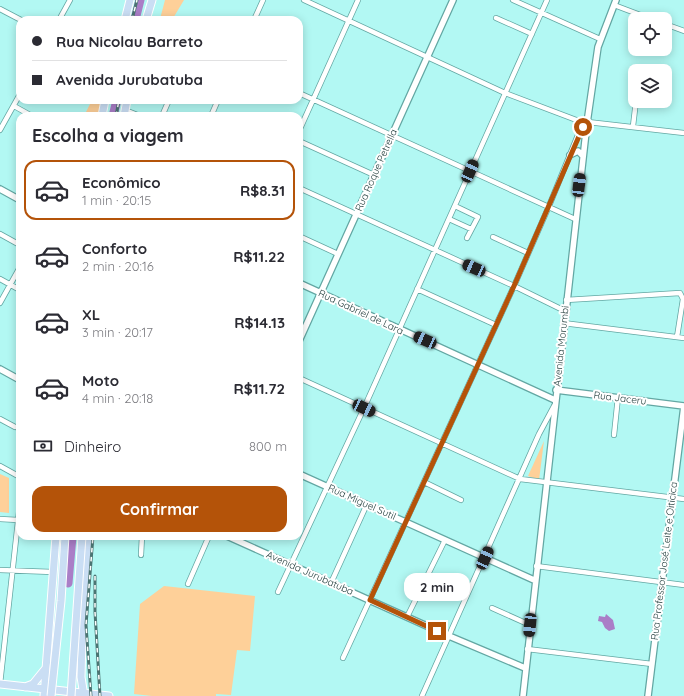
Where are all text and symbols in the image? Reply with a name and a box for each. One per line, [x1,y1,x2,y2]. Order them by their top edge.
map controls [628,12,672,108]
button: locate [628,12,672,56]
text: Rua Nicolau Barreto [56,32,203,51]
button: layers [628,64,672,108]
text: Avenida Jurubatuba [56,70,203,89]
route start [574,118,592,136]
text: Escolha a viagem [32,124,184,147]
street label: Rua Roque Petrella [352,127,400,213]
car [460,158,480,184]
icon: car [34,172,70,208]
car [572,172,586,198]
text: Econômico [82,173,161,192]
text: R$8.31 [240,181,285,200]
text: 1 min · 20:15 [82,192,151,208]
icon: car [34,238,70,274]
text: Conforto [82,239,147,258]
text: R$11.22 [233,247,285,266]
text: 2 min · 20:16 [82,258,154,274]
car [461,258,487,278]
street label: Rua Gabriel de Lara [316,287,406,337]
icon: car [34,304,70,340]
text: XL [82,305,100,324]
street label: Avenida Morumbi [550,305,572,387]
text: R$14.13 [234,313,285,332]
text: 3 min · 20:17 [82,324,153,340]
car [412,330,438,350]
icon: car [34,370,70,406]
text: Moto [82,371,119,390]
text: R$11.72 [234,379,285,398]
street label: Rua Jaceru [593,388,647,408]
text: 4 min · 20:18 [82,390,153,406]
car [351,397,377,419]
icon: cash [32,435,54,457]
text: Dinheiro [64,437,121,456]
text: 800 m [249,438,287,454]
street label: Rua Miguel Sutil [326,481,398,523]
street label: Rua Professor José Leite e Oiticica [648,481,680,641]
button: Confirmar [32,486,287,532]
car [475,545,495,571]
street label: Avenida Jurubatuba [264,548,356,598]
callout: 2 min [404,573,470,601]
text: 2 min [420,579,454,595]
car [523,612,537,638]
route end [428,622,446,640]

